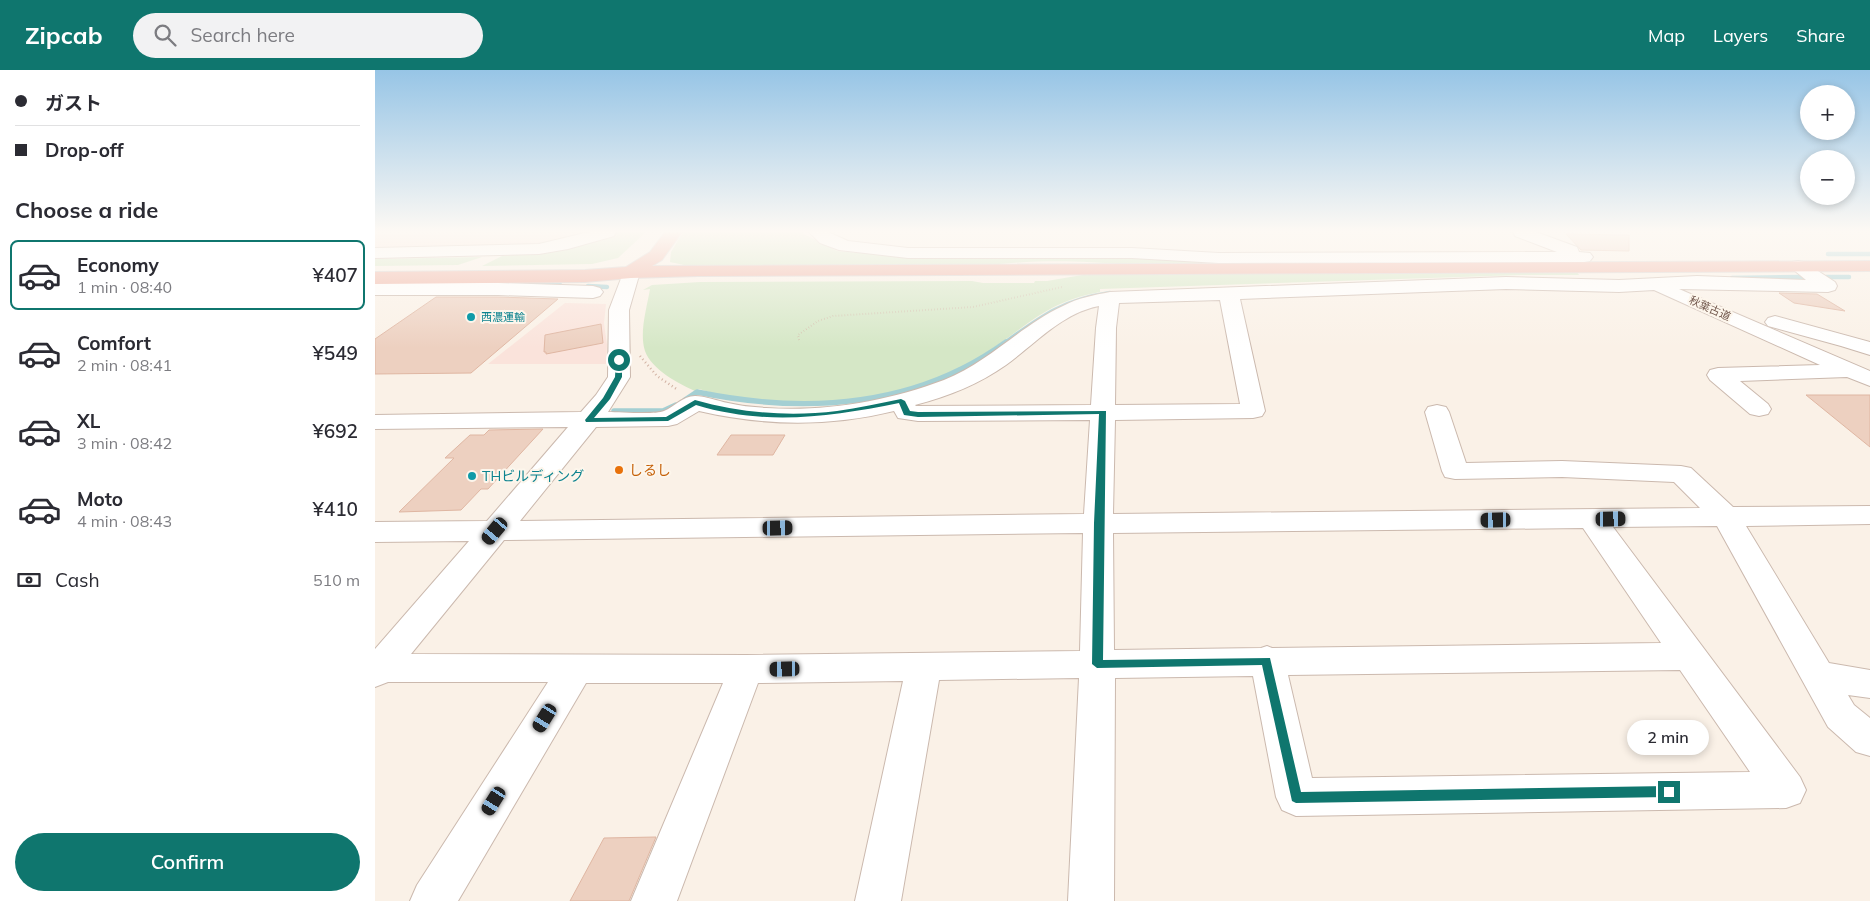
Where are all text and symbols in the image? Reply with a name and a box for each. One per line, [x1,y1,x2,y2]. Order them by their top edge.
search box [133,13,483,58]
text: Zipcab [25,20,103,50]
icon: search [151,21,179,49]
text: Search here [191,23,295,47]
text: Map [1648,24,1685,47]
text: Layers [1713,24,1768,47]
text: Share [1796,24,1845,47]
map controls [1800,85,1855,205]
button: + [1800,85,1855,140]
text: ガスト [45,91,102,115]
text: Drop-off [45,138,123,162]
button: − [1800,150,1855,205]
text: Choose a ride [15,196,158,224]
icon: car [17,253,62,298]
text: Economy [77,253,159,277]
text: ¥407 [312,263,358,287]
text: 1 min · 08:40 [77,277,172,297]
street label: 秋葉古道 [1687,293,1733,323]
place label: 西濃運輸 [481,310,525,324]
marker: 西濃運輸 [465,311,477,323]
icon: car [17,331,62,376]
text: Comfort [77,331,151,355]
text: ¥549 [312,341,358,365]
route start [608,349,630,371]
text: 2 min · 08:41 [77,355,172,375]
icon: car [17,409,62,454]
text: XL [77,409,100,433]
text: ¥692 [312,419,358,443]
text: 3 min · 08:42 [77,433,172,453]
place label: しるし [629,461,671,479]
marker: しるし [613,464,625,476]
place label: THビルディング [482,467,584,485]
marker: THビルディング [466,470,478,482]
icon: car [17,487,62,532]
text: Moto [77,487,123,511]
text: ¥410 [312,497,358,521]
text: 4 min · 08:43 [77,511,172,531]
car [1595,511,1626,527]
car [1480,512,1511,528]
car [479,515,510,547]
car [762,520,793,536]
icon: cash [15,566,43,594]
text: Cash [55,568,100,592]
text: 510 m [313,570,360,590]
car [769,661,800,677]
car [530,701,559,735]
callout: 2 min [1628,720,1710,754]
text: 2 min [1647,727,1689,747]
route end [1658,781,1680,803]
car [479,784,508,818]
button: Confirm [15,833,360,891]

